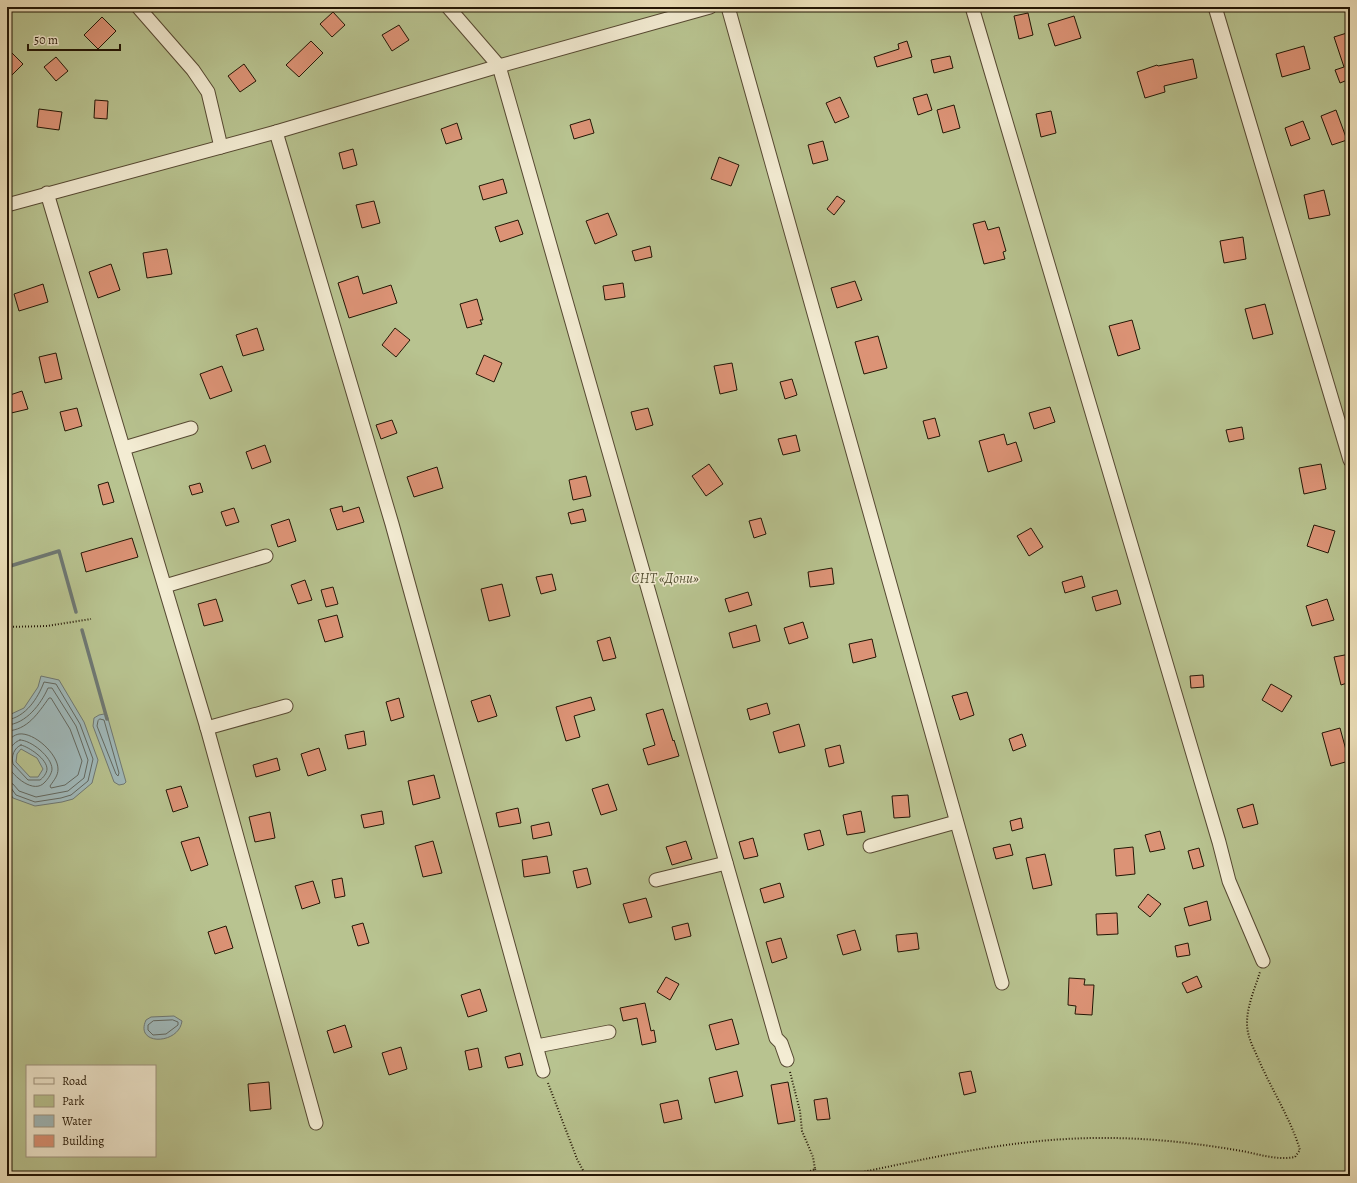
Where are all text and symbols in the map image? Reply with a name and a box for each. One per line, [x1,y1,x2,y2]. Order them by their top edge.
scale bar [28,26,120,52]
text: 50 m [34,32,58,48]
park label: СНТ «Дони» [631,569,699,588]
legend [26,1065,156,1157]
text: Road [62,1073,88,1089]
text: Park [62,1093,85,1109]
text: Water [61,1113,92,1129]
text: Building [62,1133,104,1149]

